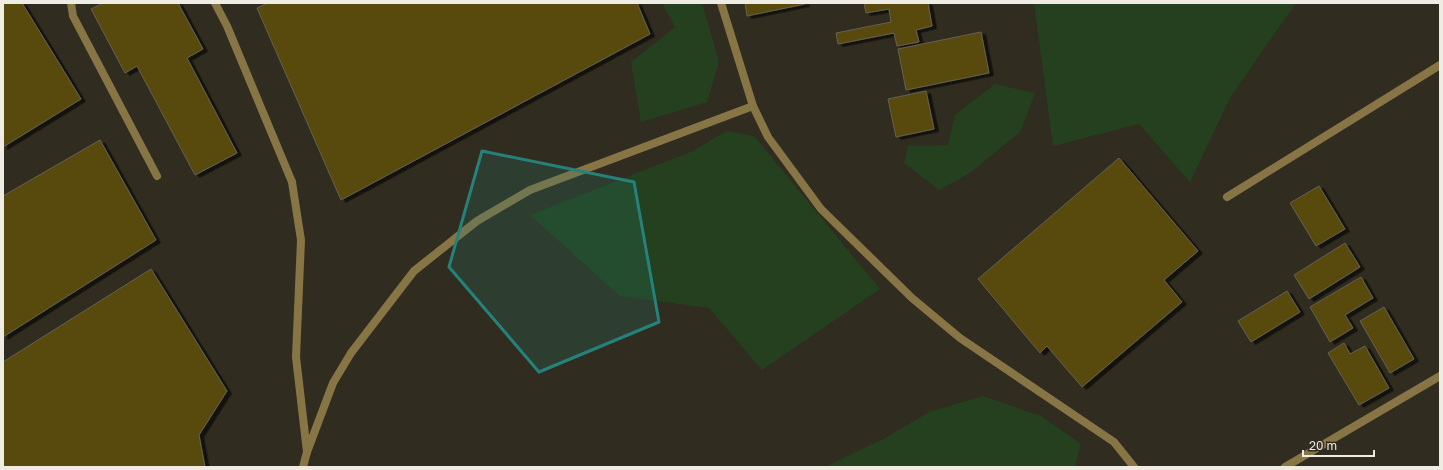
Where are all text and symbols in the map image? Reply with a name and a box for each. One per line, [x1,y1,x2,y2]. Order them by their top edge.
scale bar [1303,432,1374,458]
text: 20 m [1309,438,1337,453]

